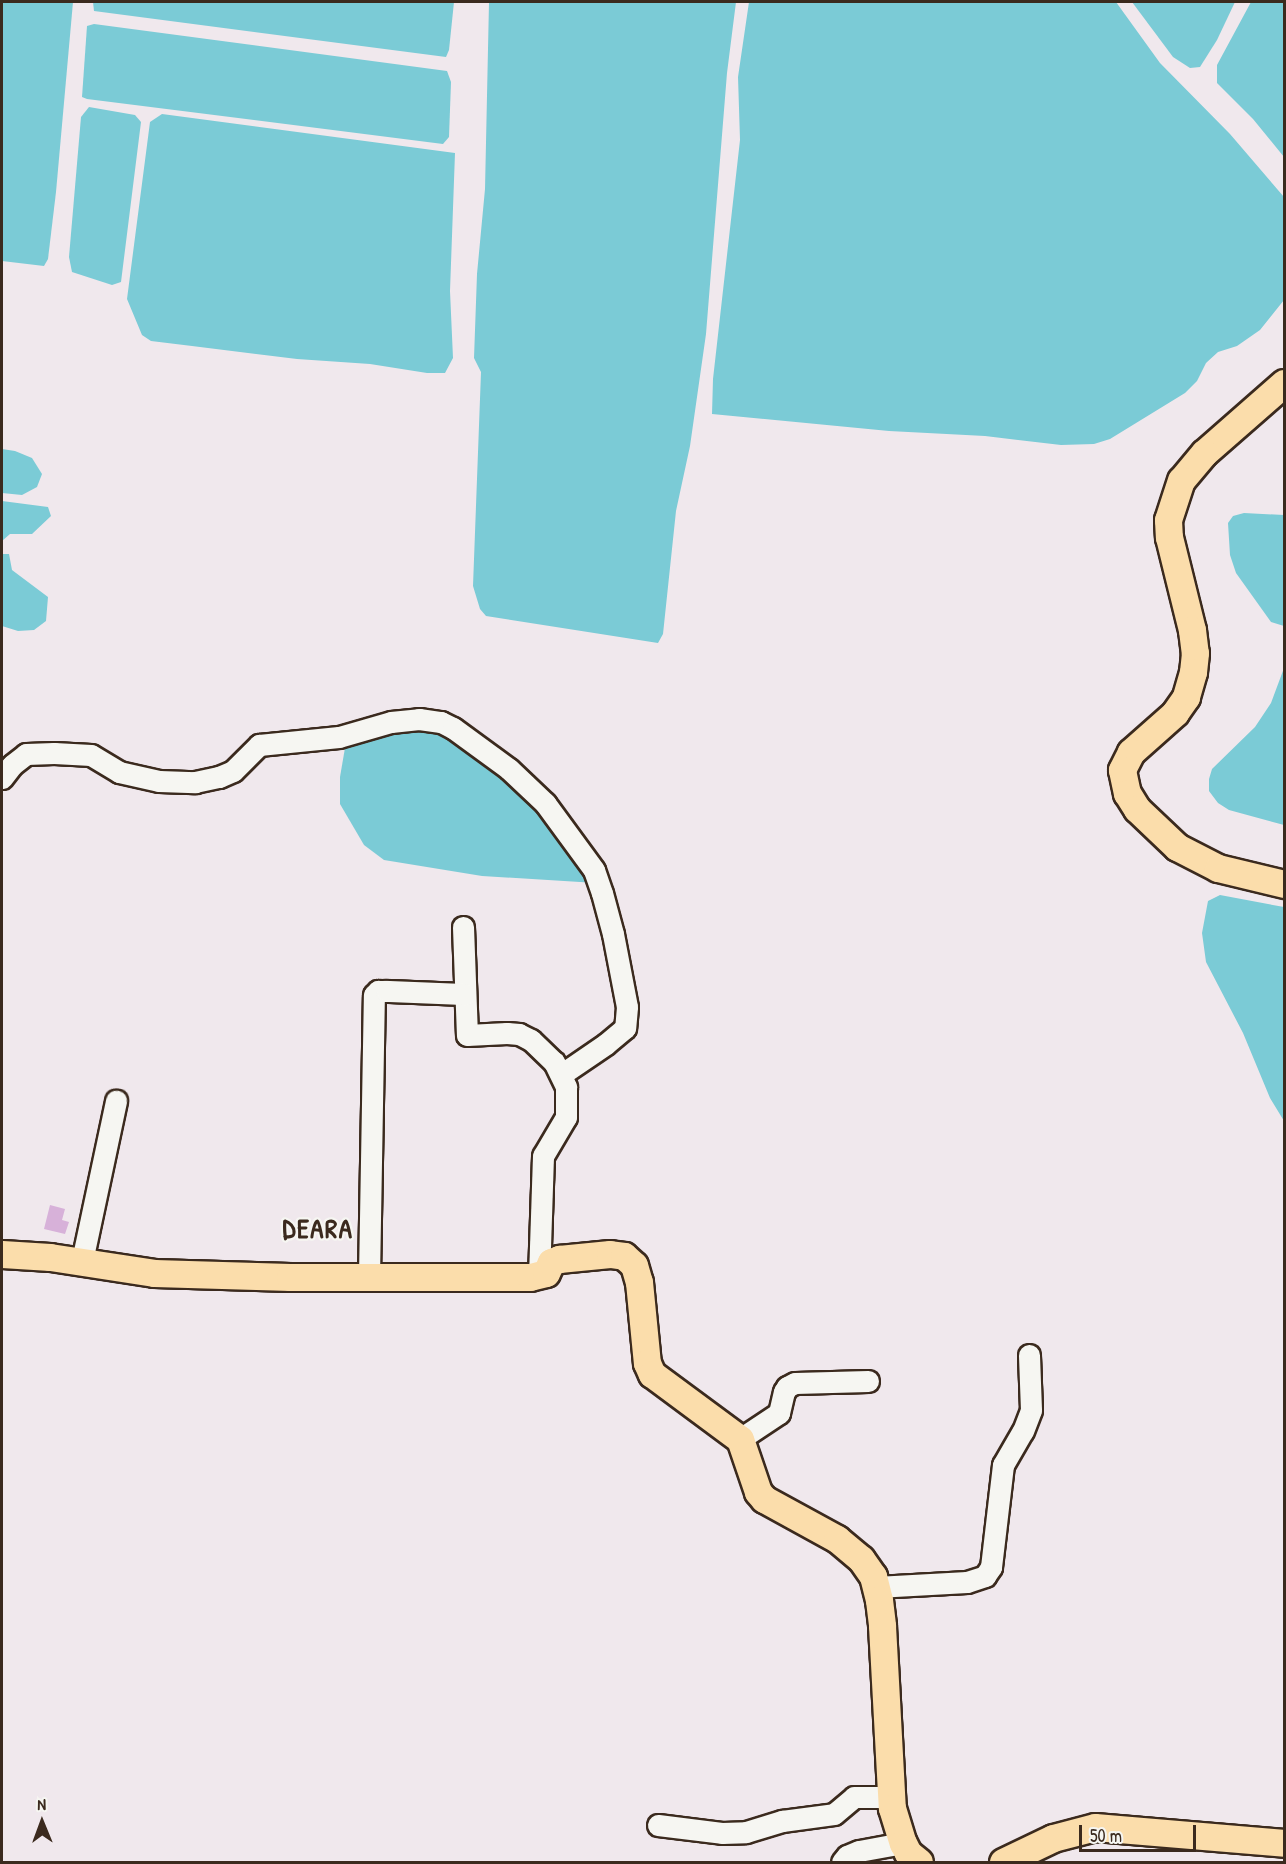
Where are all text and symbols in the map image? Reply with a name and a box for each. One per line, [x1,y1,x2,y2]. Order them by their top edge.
district label: DEARA [283,1213,353,1245]
north arrow [12,1792,72,1852]
text: N [37,1793,46,1815]
scale bar [1082,1813,1199,1851]
text: 50 m [1090,1823,1122,1848]

